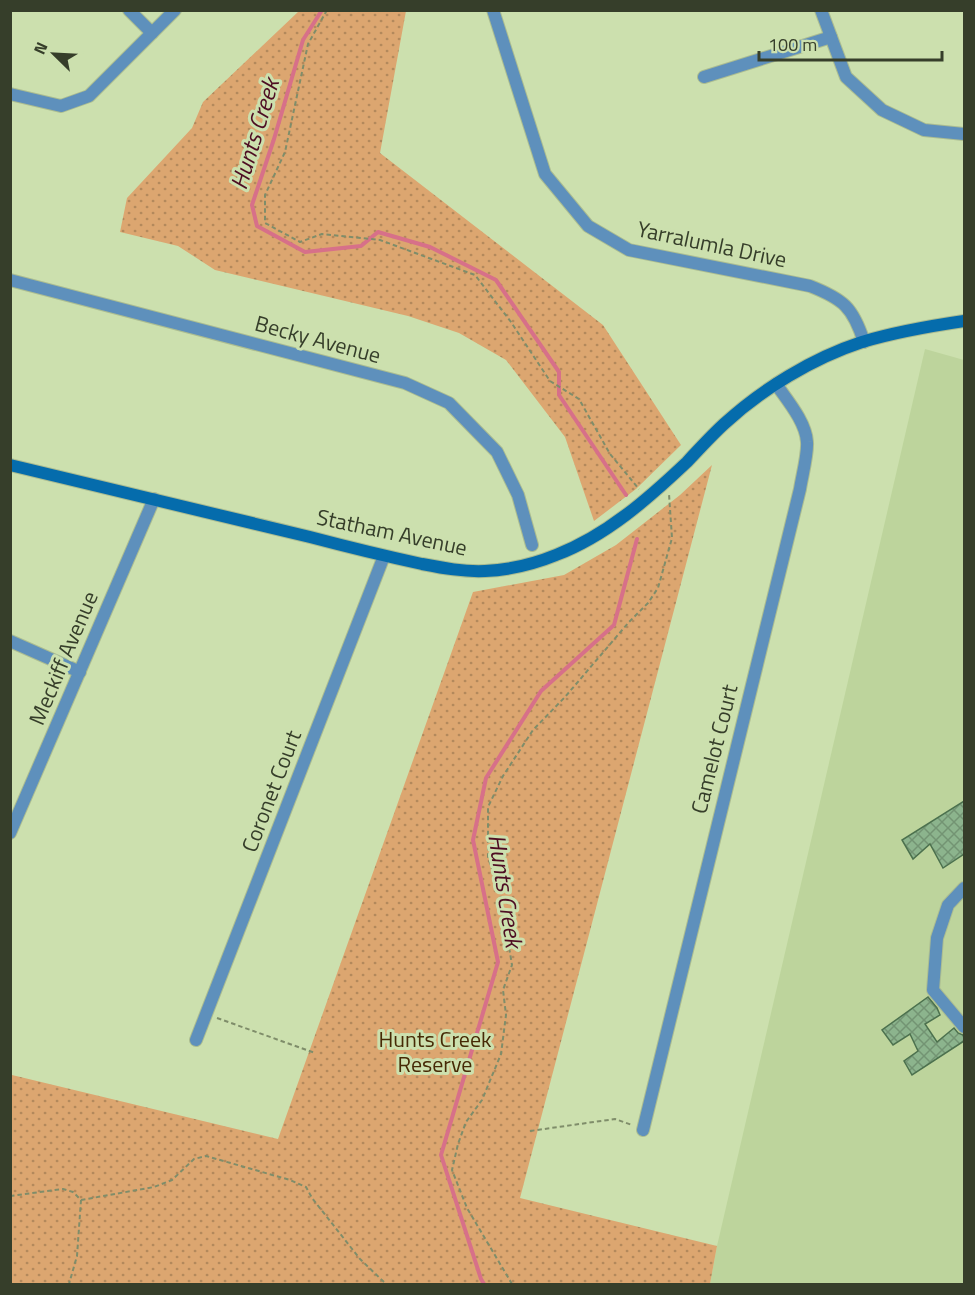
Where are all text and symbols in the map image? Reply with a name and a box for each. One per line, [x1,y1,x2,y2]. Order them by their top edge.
north arrow [24,24,84,84]
scale bar [759,24,942,62]
text: 100 m [768,31,817,58]
text: N [27,38,54,58]
water label: Hunts Creek [220,71,289,194]
street label: Yarralumla Drive [634,212,790,276]
street label: Becky Avenue [251,306,385,372]
street label: Statham Avenue [314,499,470,565]
street label: Meckiff Avenue [19,586,107,730]
street label: Camelot Court [682,681,747,817]
street label: Coronet Court [232,725,310,857]
water label: Hunts Creek [479,832,533,953]
park label: Hunts Creek Reserve [378,1022,492,1081]

